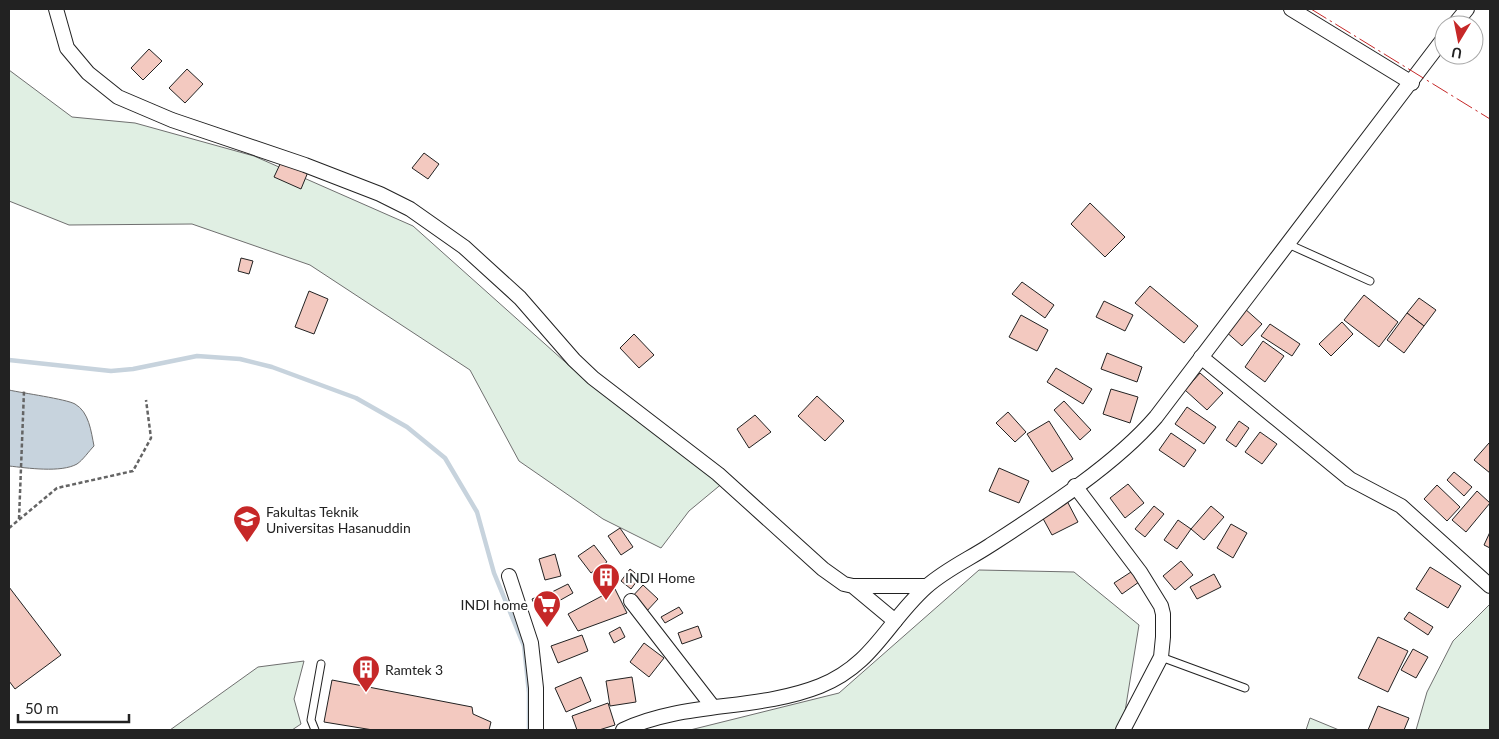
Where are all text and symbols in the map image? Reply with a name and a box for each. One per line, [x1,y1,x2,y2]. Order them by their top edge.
north arrow [1434,15,1484,65]
text: U [1450,44,1463,63]
place label: Fakultas Teknik Universitas Hasanuddin [266,503,411,536]
school or university icon: Fakultas Teknik Universitas Hasanuddin [232,504,262,543]
building icon: INDI Home [591,562,621,601]
place label: INDI Home [625,569,695,586]
supermarket icon: INDI home [532,589,562,628]
place label: INDI home [461,596,528,613]
building icon: Ramtek 3 [351,654,381,693]
place label: Ramtek 3 [385,661,443,678]
scale bar [18,692,129,724]
text: 50 m [25,699,59,717]

